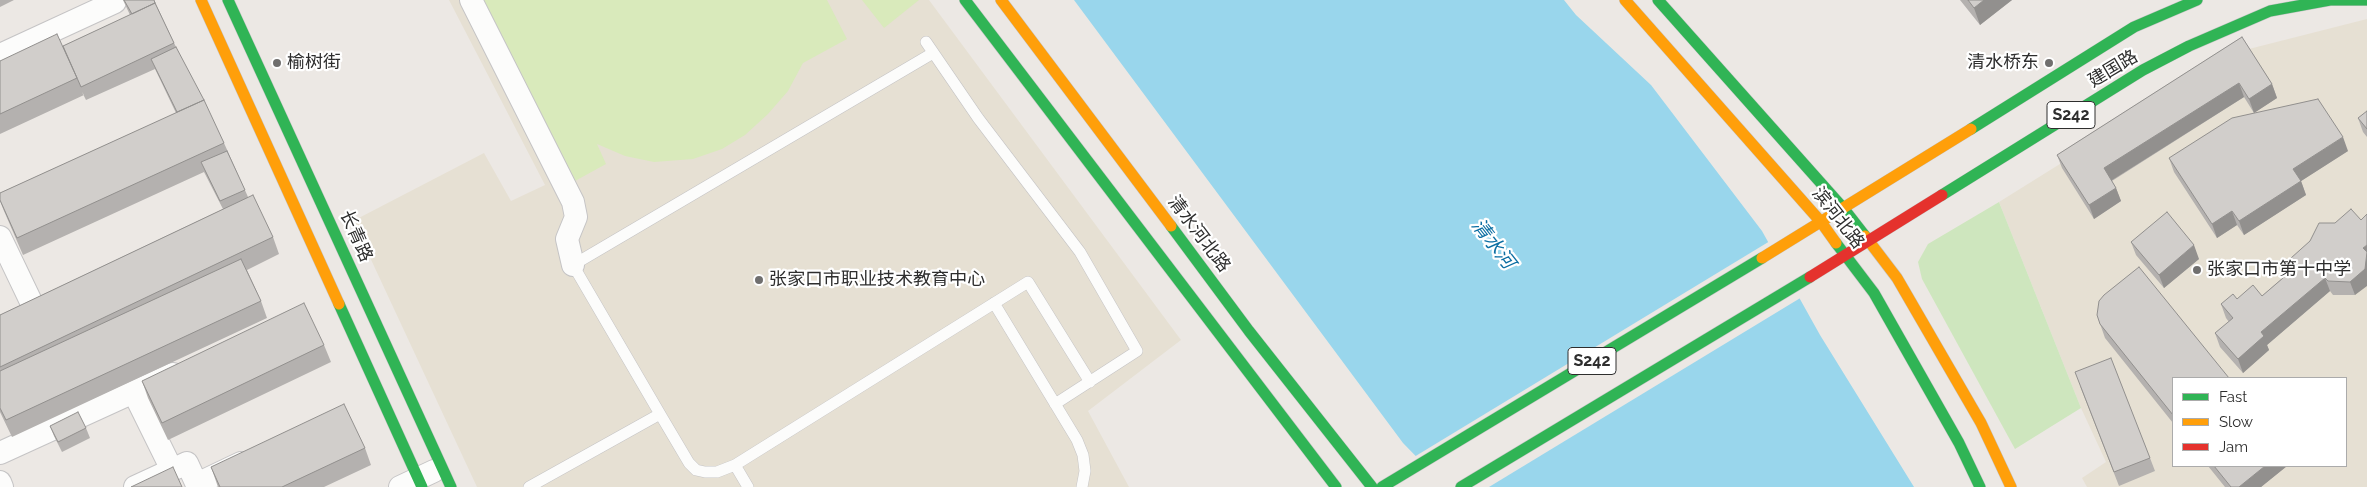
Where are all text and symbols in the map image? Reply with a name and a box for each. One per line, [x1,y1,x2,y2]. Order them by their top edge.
street label: 建国路 [2084,46,2142,92]
place label: 榆树街 [287,52,341,74]
place label: 清水桥东 [1967,52,2039,74]
marker: 榆树街 [271,57,283,69]
marker: 清水桥东 [2043,57,2055,69]
road number: S242 [2047,102,2095,128]
street label: 滨河北路 [1807,183,1869,253]
street label: 清水河北路 [1163,192,1235,276]
street label: 长青路 [335,207,377,265]
water label: 清水河 [1466,215,1520,273]
place label: 张家口市第十中学 [2207,259,2351,281]
marker: 张家口市第十中学 [2191,264,2203,276]
place label: 张家口市职业技术教育中心 [769,269,985,291]
marker: 张家口市职业技术教育中心 [753,274,765,286]
road number: S242 [1568,348,1616,374]
legend [2172,377,2347,467]
text: Fast [2219,388,2247,406]
text: Slow [2219,413,2253,431]
text: Jam [2219,438,2248,456]

